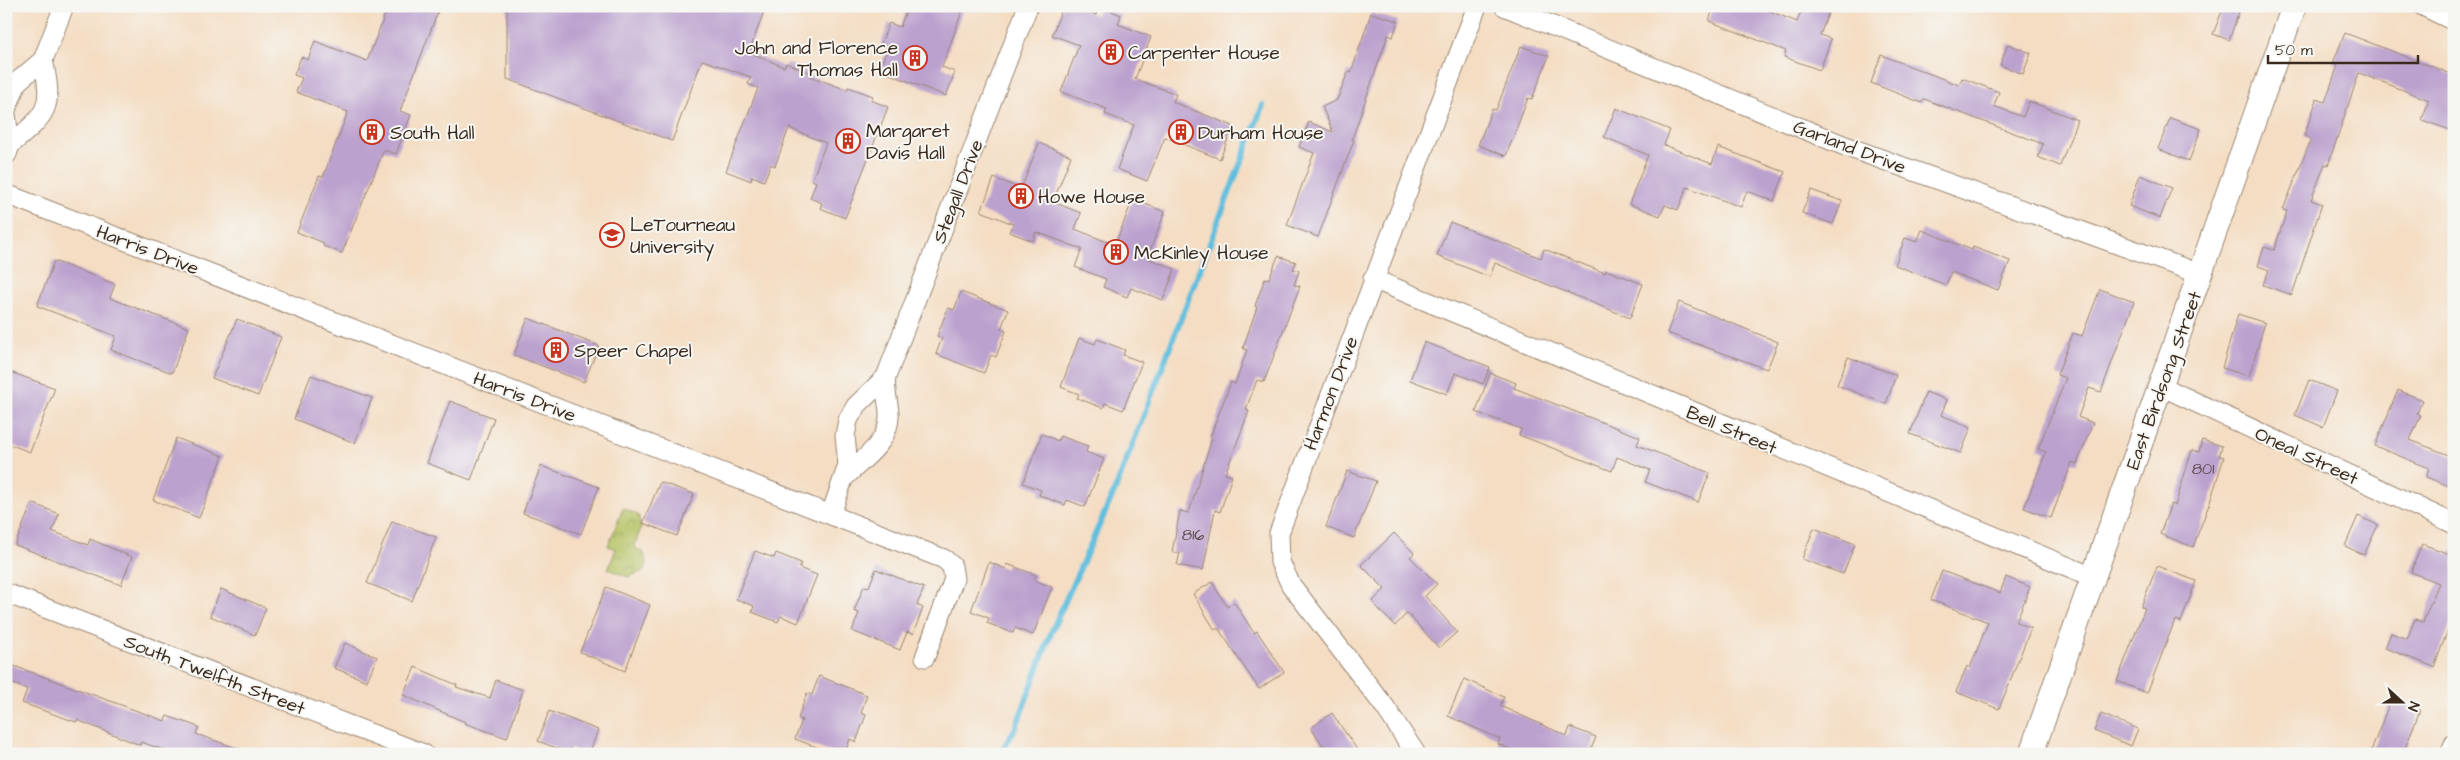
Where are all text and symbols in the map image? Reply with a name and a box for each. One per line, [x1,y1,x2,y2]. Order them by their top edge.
scale bar [2268,32,2418,64]
place label: John and Florence Thomas Hall [735,35,898,84]
building icon: Carpenter House [1098,39,1124,65]
place label: Carpenter House [1128,40,1280,67]
text: 50 m [2275,40,2313,61]
building icon: John and Florence Thomas Hall [902,45,928,71]
street label: Garland Drive [1789,114,1910,181]
place label: Margaret Davis Hall [866,118,950,167]
building icon: South Hall [359,119,385,145]
building icon: Durham House [1168,119,1194,145]
place label: South Hall [390,120,474,147]
place label: Durham House [1198,120,1324,147]
building icon: Margaret Davis Hall [835,128,861,154]
street label: Stegall Drive [926,136,991,248]
building icon: Howe House [1008,183,1034,209]
place label: Howe House [1038,184,1145,211]
place label: LeTourneau University [630,212,736,262]
street label: Harris Drive [92,218,203,282]
school or university icon: LeTourneau University [599,222,625,248]
building icon: McKinley House [1103,239,1129,265]
place label: McKinley House [1134,240,1269,268]
street label: East Birdsong Street [2120,287,2210,474]
street label: Harmon Drive [1297,333,1366,454]
building icon: Speer Chapel [543,337,569,363]
place label: Speer Chapel [574,338,692,365]
street label: Harris Drive [469,365,580,429]
street label: Bell Street [1682,399,1781,462]
street label: Oneal Street [2250,421,2363,492]
house number: 801 [2192,458,2214,480]
house number: 816 [1182,524,1204,546]
street label: South Twelfth Street [120,628,309,723]
north arrow [2378,678,2428,728]
text: N [2402,699,2424,714]

